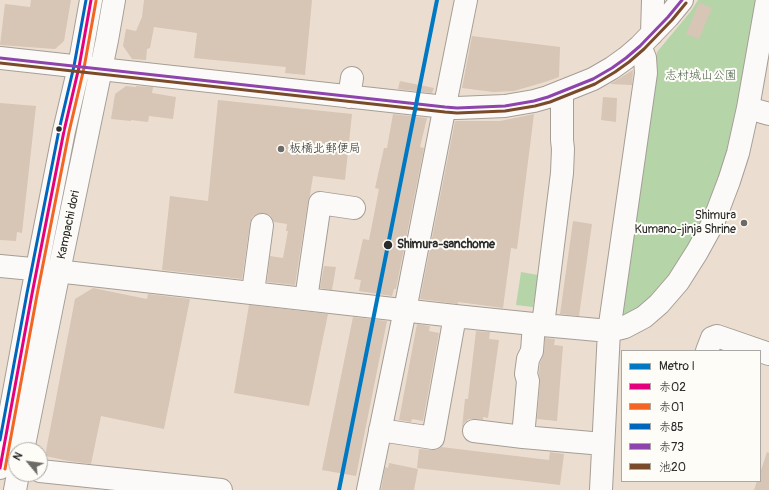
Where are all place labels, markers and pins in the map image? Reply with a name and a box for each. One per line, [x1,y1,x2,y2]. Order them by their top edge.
unlabelled marker [54,124,64,134]
place label: 板橋北郵便局 [289,142,361,156]
marker: 板橋北郵便局 [276,144,286,154]
place label: Shimura Kumano-jinja Shrine [634,209,736,237]
marker: Shimura Kumano-jinja Shrine [739,218,749,228]
place label: Shimura-sanchome [397,238,495,252]
marker: Shimura-sanchome [382,239,394,251]

